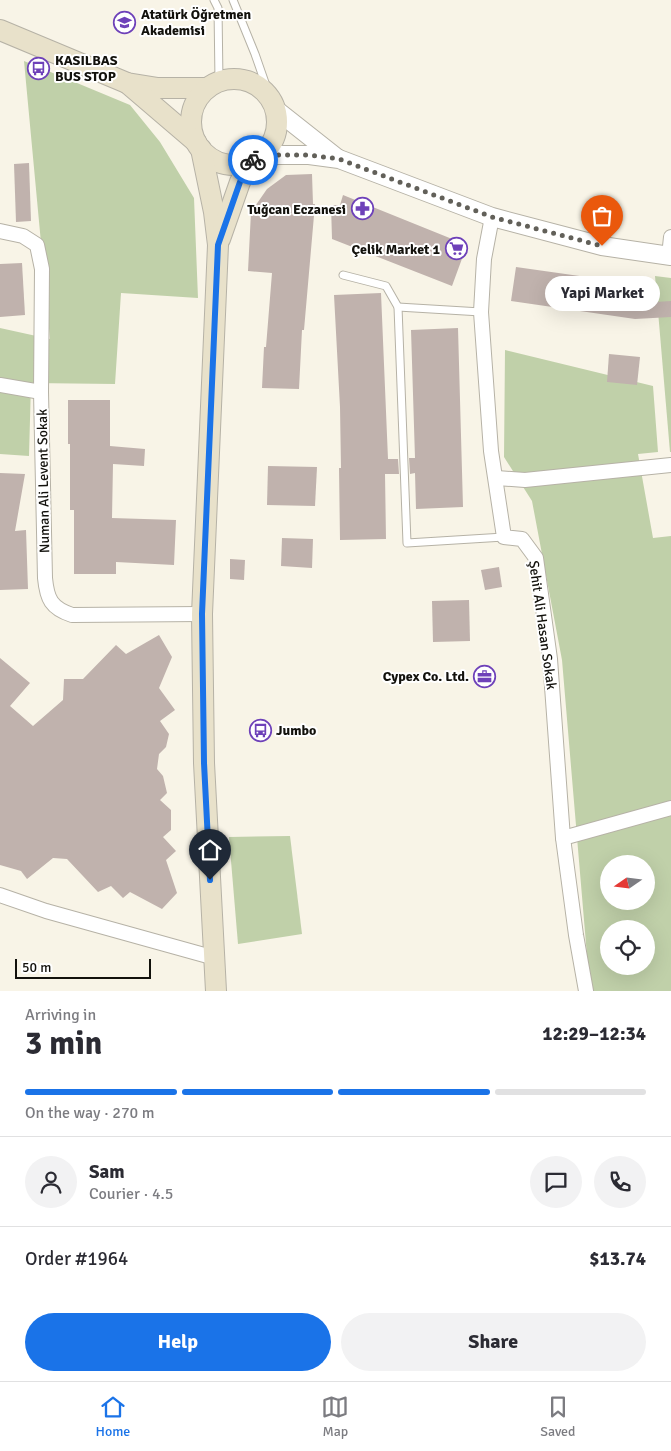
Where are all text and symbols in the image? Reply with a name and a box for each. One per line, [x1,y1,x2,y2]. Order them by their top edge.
place label: Atatürk Öğretmen Akademisi [141,6,251,39]
school or university icon: Atatürk Öğretmen Akademisi [113,10,137,34]
place label: KASILBAS BUS STOP [55,52,118,85]
bus stop icon: KASILBAS BUS STOP [27,56,51,80]
courier [228,135,278,185]
icon: bike [239,146,267,174]
pin [581,195,623,246]
pharmacy icon: Tuğcan Eczanesi [350,197,374,221]
place label: Tuğcan Eczanesi [247,201,346,218]
icon: bag [588,202,616,230]
supermarket icon: Çelik Market 1 [444,237,468,261]
place label: Çelik Market 1 [351,241,440,258]
callout: Yapi Market [544,276,660,311]
text: Yapi Market [561,283,644,303]
street label: Numan Ali Levent Sokak [34,409,53,553]
street label: Şehit Ali Hasan Sokak [525,559,560,691]
office icon: Cypex Co. Ltd. [473,664,497,688]
place label: Cypex Co. Ltd. [383,668,469,685]
bus stop icon: Jumbo [248,718,272,742]
place label: Jumbo [276,722,316,739]
pin [189,829,231,880]
icon: home [196,836,224,864]
north arrow [600,855,655,910]
map controls [600,855,655,975]
button: locate [600,920,655,975]
scale bar [15,956,151,979]
text: 50 m [22,959,51,976]
text: Arriving in [25,1005,96,1025]
text: 12:29–12:34 [542,1022,646,1046]
text: 3 min [25,1024,102,1063]
text: On the way · 270 m [25,1103,155,1123]
button: person [25,1156,77,1208]
button: chat [530,1156,582,1208]
button: phone [594,1156,646,1208]
text: Sam [89,1160,125,1184]
text: Courier · 4.5 [89,1184,173,1204]
text: Order #1964 [25,1247,128,1271]
text: $13.74 [589,1247,646,1271]
button: Help [25,1313,331,1371]
button: Share [341,1313,646,1371]
tab: Home [95,1393,130,1440]
tab: Map [321,1393,349,1440]
tab: Saved [540,1393,576,1440]

